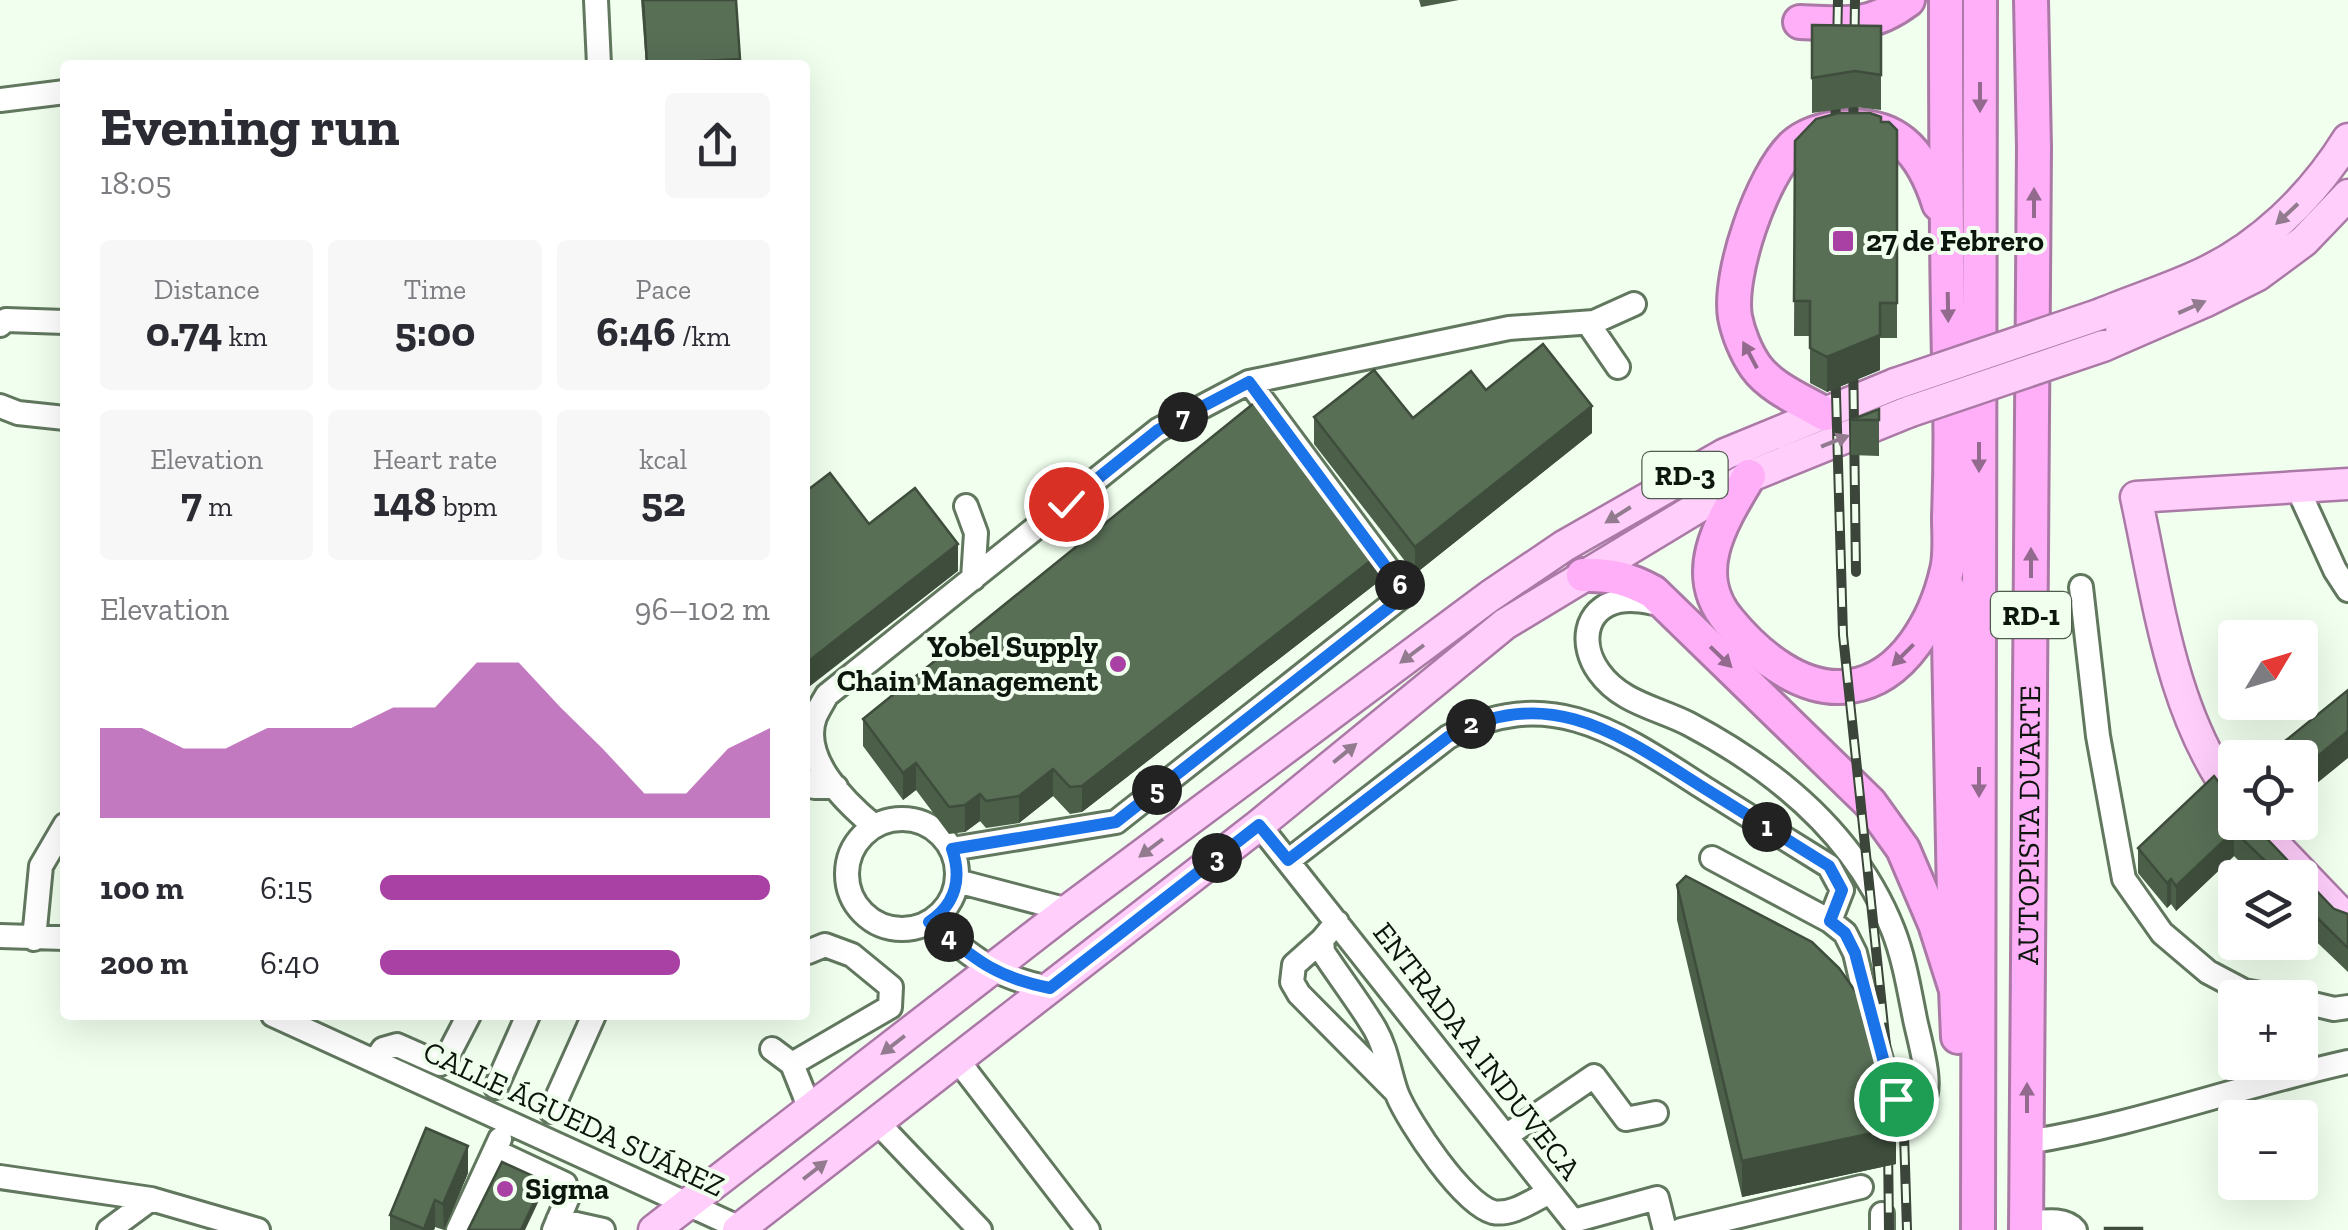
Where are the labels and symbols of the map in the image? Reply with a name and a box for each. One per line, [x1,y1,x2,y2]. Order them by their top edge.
one-way arrow [1972,82,1988,114]
one-way arrow [2026,186,2042,218]
one-way arrow [2275,202,2299,225]
place label: 27 de Febrero [1866,223,2044,259]
marker: 27 de Febrero [1830,228,1856,254]
one-way arrow [1940,292,1956,324]
one-way arrow [2177,299,2207,315]
one-way arrow [1742,340,1759,369]
pin: 7 [1158,392,1208,442]
one-way arrow [1820,433,1850,449]
one-way arrow [1971,442,1987,474]
road number: RD-3 [1642,452,1728,498]
pin [1024,462,1109,547]
one-way arrow [1604,506,1632,523]
one-way arrow [2023,546,2039,578]
pin: 6 [1375,560,1425,610]
road number: RD-1 [1991,592,2071,638]
north arrow [2218,620,2318,720]
place label: Yobel Supply Chain Management [837,629,1099,699]
one-way arrow [1399,643,1425,663]
one-way arrow [1892,643,1915,667]
one-way arrow [1708,645,1732,669]
marker: Yobel Supply Chain Management [1107,653,1129,675]
street label: AUTOPISTA DUARTE [2010,685,2048,965]
pin: 2 [1446,699,1496,749]
one-way arrow [1332,743,1358,764]
pin: 5 [1132,765,1182,815]
one-way arrow [1971,767,1987,799]
pin: 1 [1742,802,1792,852]
pin: 3 [1192,833,1242,883]
one-way arrow [1138,837,1164,857]
pin: 4 [924,912,974,962]
street label: ENTRADA A INDUVECA [1365,915,1589,1187]
street label: CALLE ÁGUEDA SUÁREZ [418,1033,730,1205]
one-way arrow [880,1034,906,1055]
pin [1854,1057,1939,1142]
one-way arrow [2019,1081,2035,1113]
one-way arrow [801,1160,827,1181]
place label: Sigma [525,1171,609,1207]
marker: Sigma [494,1178,516,1200]

